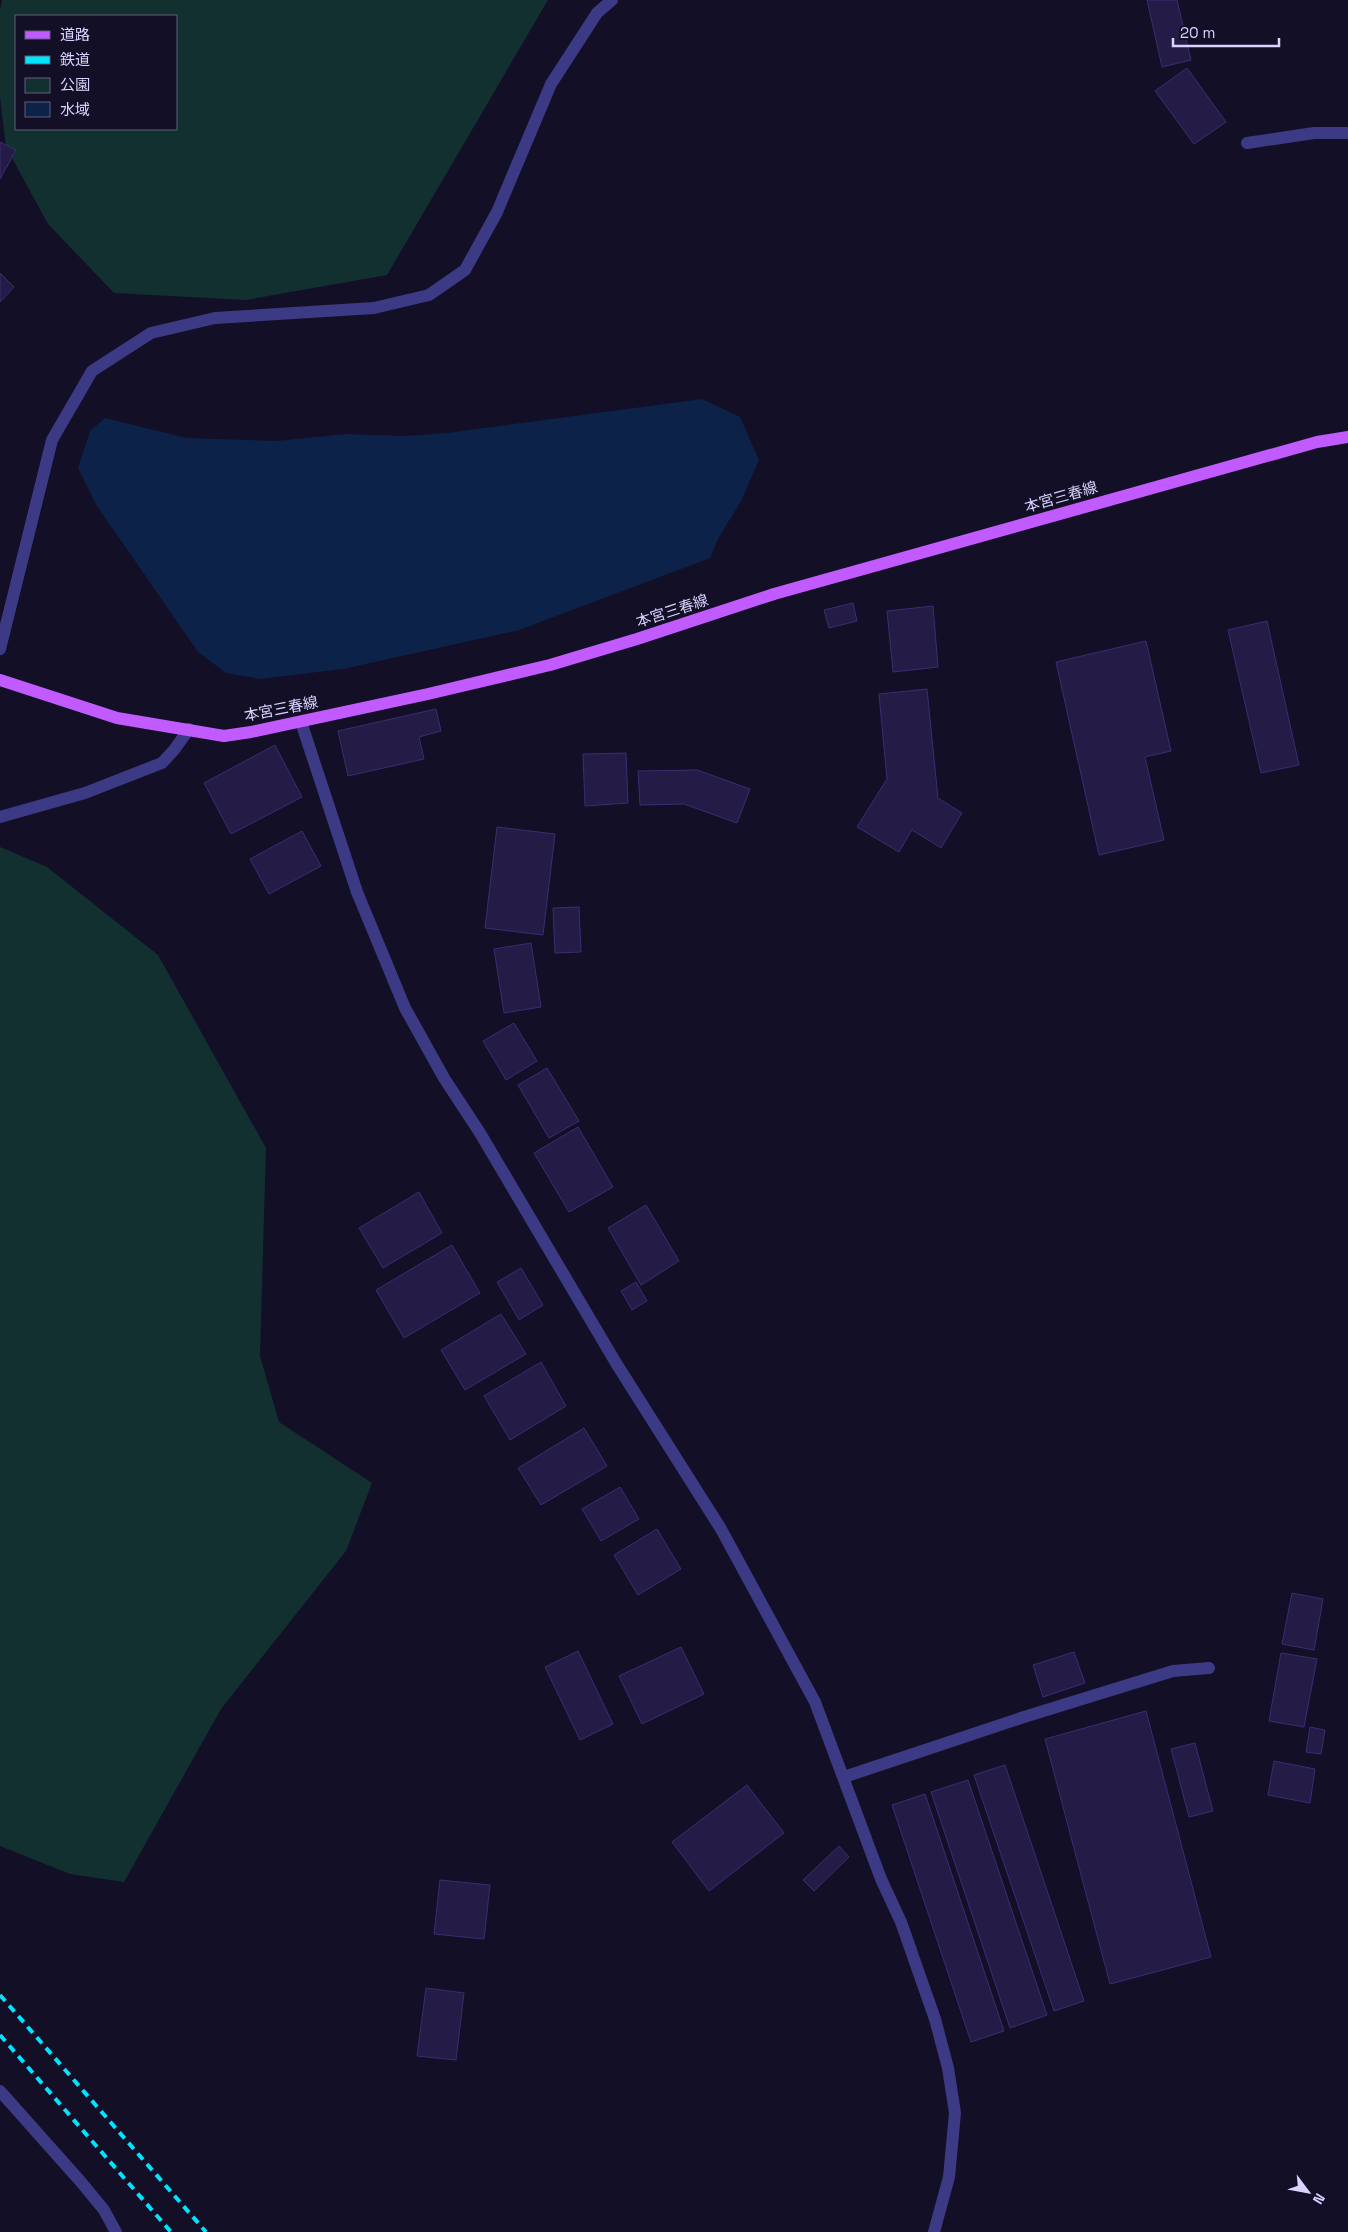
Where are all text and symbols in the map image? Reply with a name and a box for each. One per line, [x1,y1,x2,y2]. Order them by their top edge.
legend [15,15,178,130]
scale bar [1173,15,1279,47]
text: 20 m [1180,23,1215,42]
text: 道路 [60,25,90,44]
text: 鉄道 [60,50,90,69]
text: 公園 [60,75,90,94]
text: 水域 [60,100,90,119]
street label: 本宮三春線 [1022,477,1100,516]
street label: 本宮三春線 [633,590,710,631]
street label: 本宮三春線 [242,692,320,725]
north arrow [1283,2167,1333,2217]
text: N [1309,2190,1329,2208]

